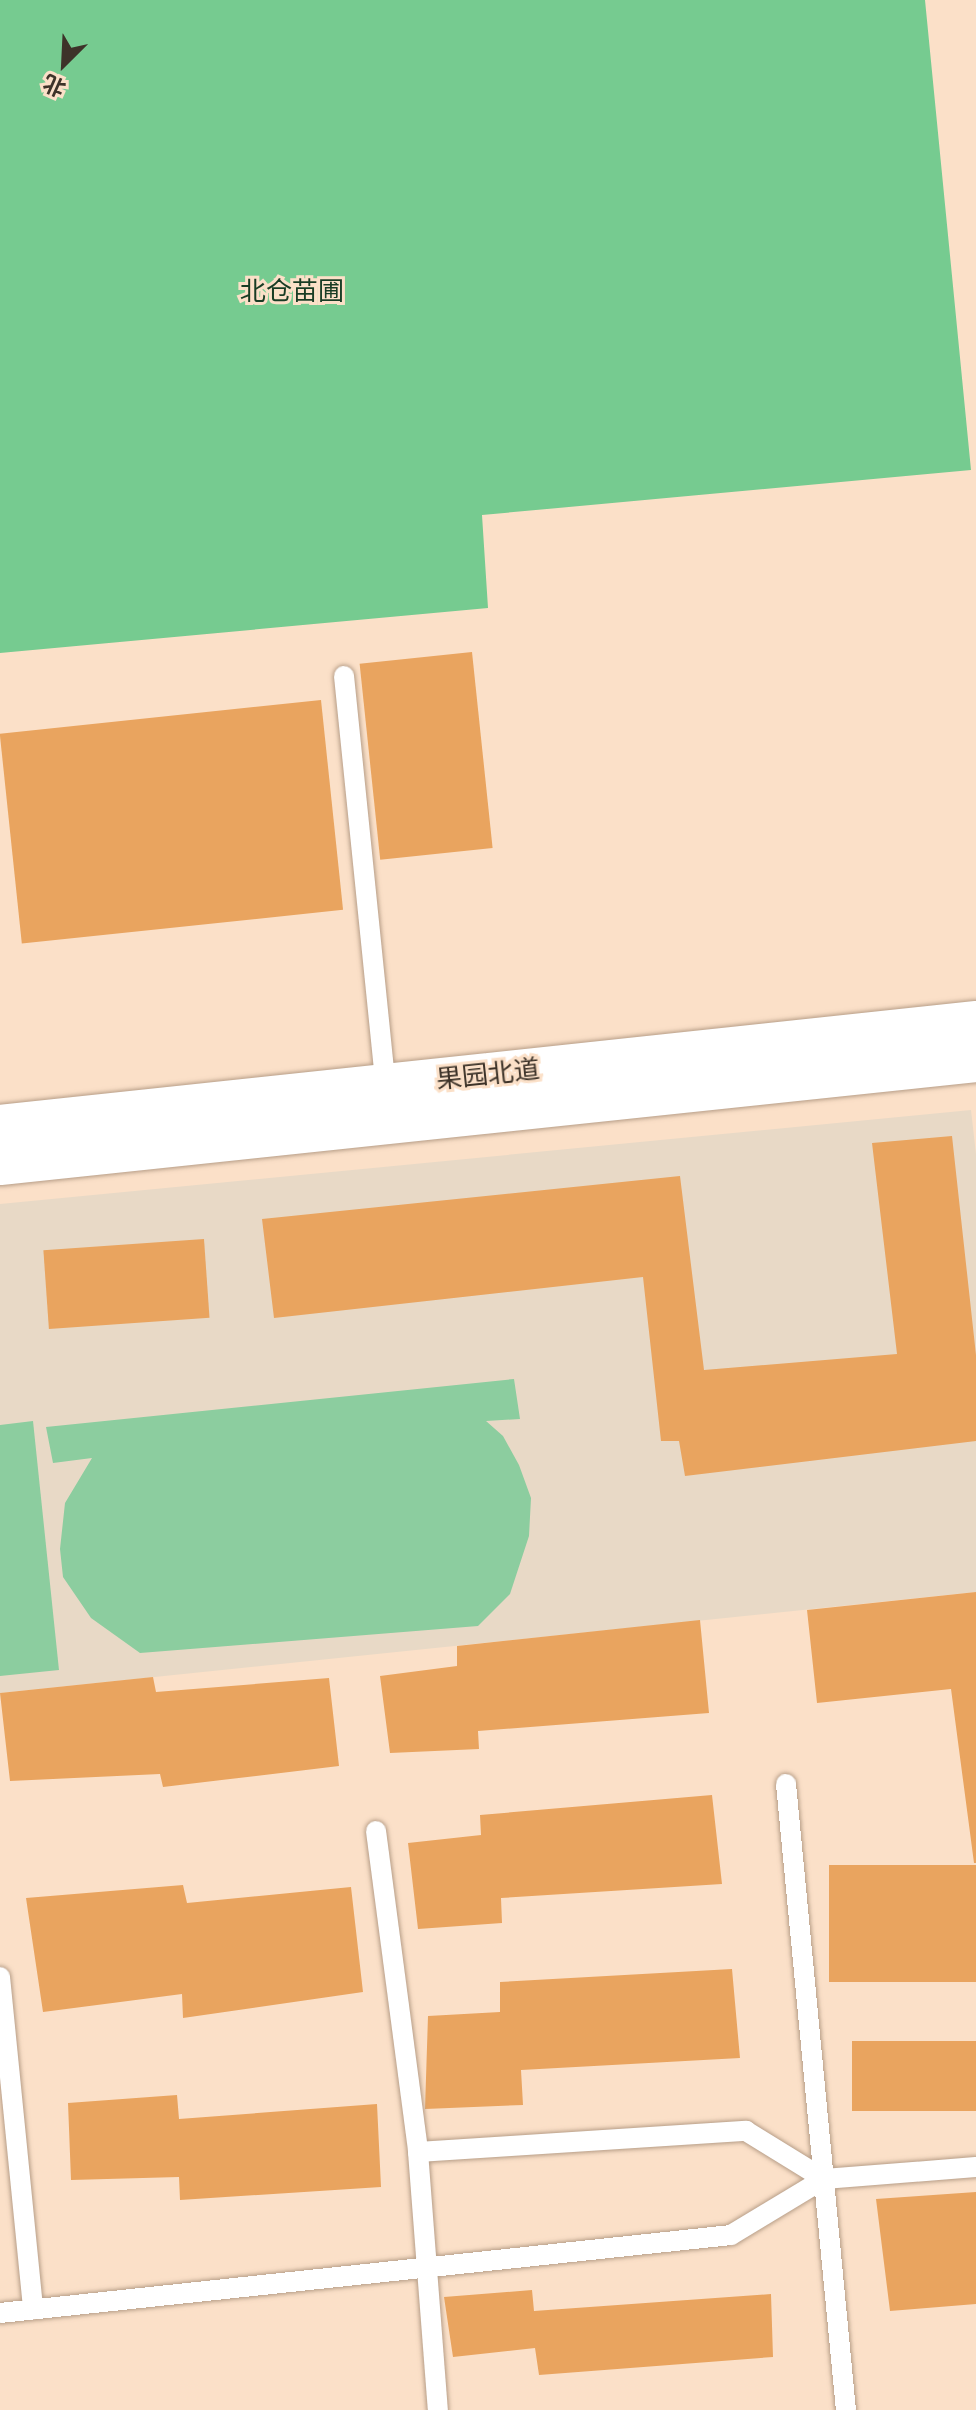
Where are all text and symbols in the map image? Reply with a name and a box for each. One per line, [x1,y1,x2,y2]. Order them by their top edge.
north arrow [24,24,104,104]
text: 北 [38,69,70,103]
park label: 北仓苗圃 [240,276,344,308]
street label: 果园北道 [435,1054,541,1096]

